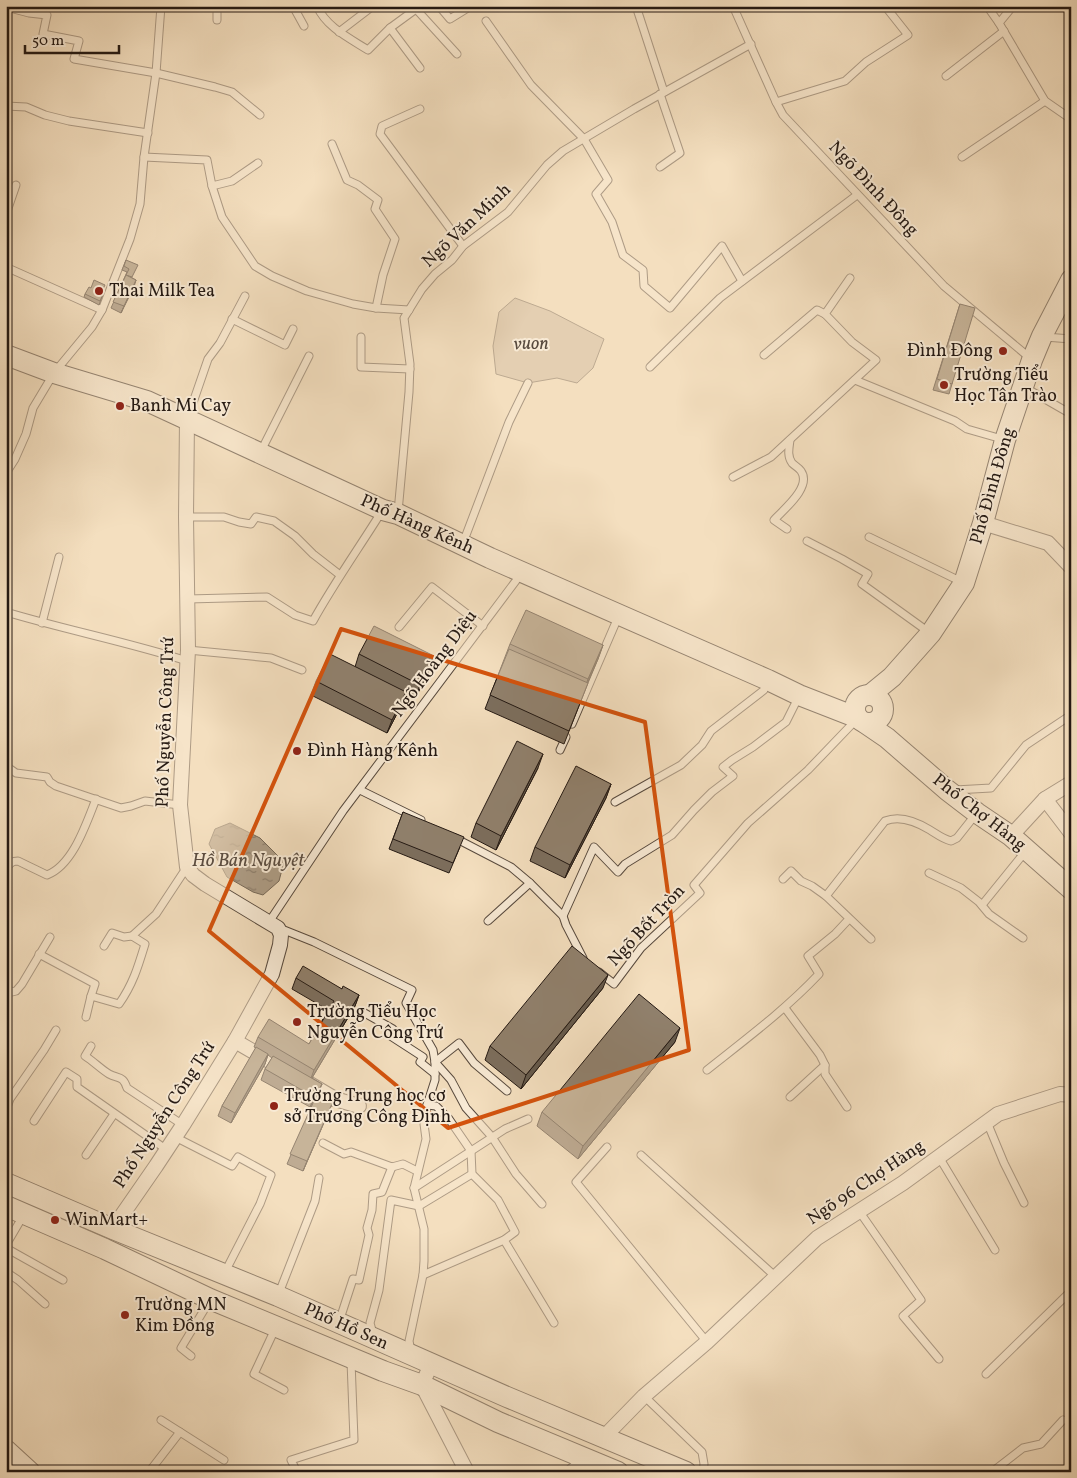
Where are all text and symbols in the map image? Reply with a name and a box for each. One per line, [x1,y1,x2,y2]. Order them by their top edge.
scale bar [25,22,119,54]
text: 50 m [32,31,64,52]
street label: Ngõ Đình Đông [822,136,924,242]
street label: Ngõ Văn Minh [417,178,517,274]
place label: Thai Milk Tea [109,279,215,304]
marker: Thai Milk Tea [93,285,105,297]
park label: vuon [513,332,549,357]
place label: Đình Đông [907,339,993,364]
marker: Đình Đông [997,345,1009,357]
place label: Trường Tiểu Học Tân Trào [954,363,1057,409]
marker: Trường Tiểu Học Tân Trào [938,379,950,391]
place label: Banh Mi Cay [130,394,231,419]
marker: Banh Mi Cay [114,400,126,412]
street label: Phố Đình Đông [964,425,1022,547]
street label: Phố Hàng Kênh [356,489,478,561]
street label: Ngõ Hoàng Diệu [386,605,484,723]
street label: Phố Nguyễn Công Trứ [151,636,181,808]
place label: Đình Hàng Kênh [307,739,438,764]
marker: Đình Hàng Kênh [291,745,303,757]
street label: Phố Chợ Hàng [927,768,1031,858]
water label: Hồ Bán Nguyệt [192,848,305,874]
street label: Ngõ Bốt Tròn [603,879,692,972]
place label: Trường Tiểu Học Nguyễn Công Trứ [307,1000,444,1046]
marker: Trường Tiểu Học Nguyễn Công Trứ [291,1016,303,1028]
street label: Phố Nguyễn Công Trứ [108,1036,222,1194]
place label: Trường Trung học cơ sở Trương Công Định [284,1084,452,1130]
marker: Trường Trung học cơ sở Trương Công Định [268,1100,280,1112]
street label: Ngõ 96 Chợ Hàng [802,1134,930,1232]
place label: WinMart+ [65,1208,148,1233]
marker: WinMart+ [49,1214,61,1226]
place label: Trường MN Kim Đồng [135,1293,227,1339]
street label: Phố Hồ Sen [300,1297,393,1357]
marker: Trường MN Kim Đồng [119,1309,131,1321]

